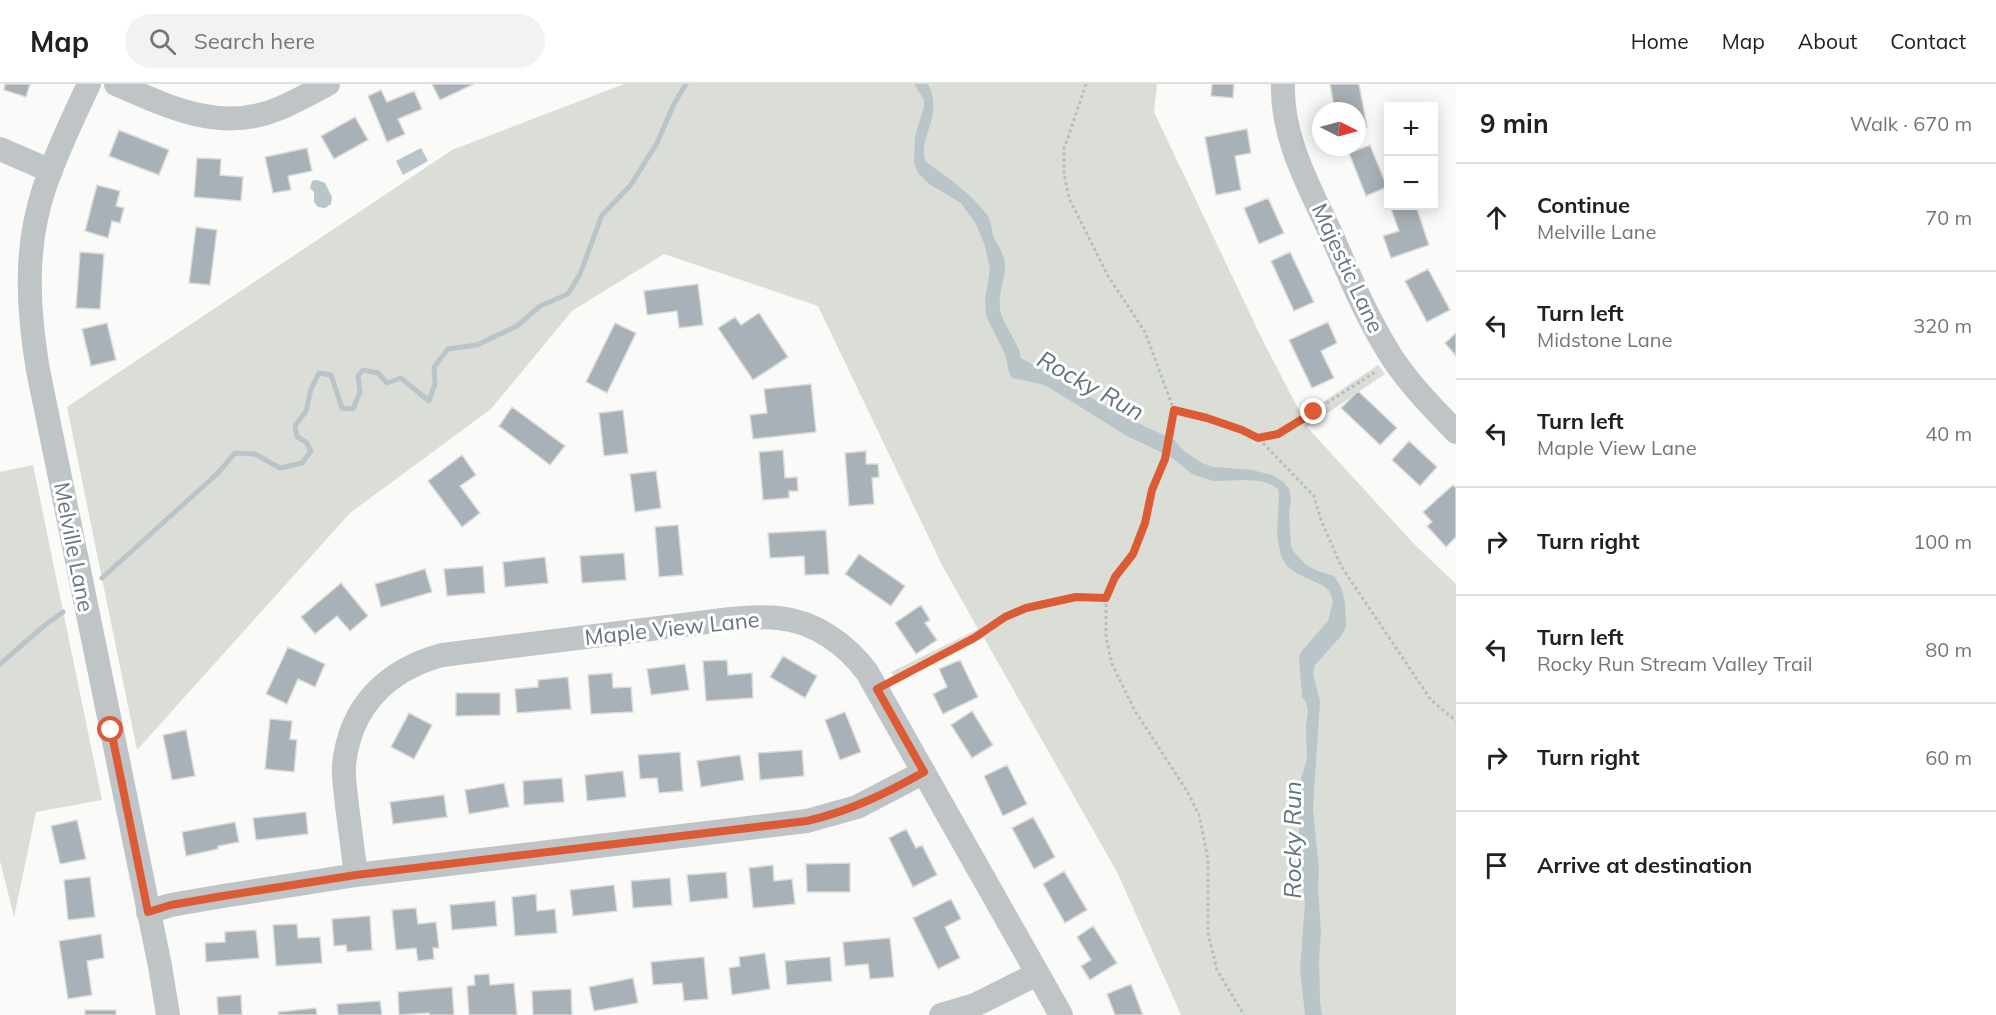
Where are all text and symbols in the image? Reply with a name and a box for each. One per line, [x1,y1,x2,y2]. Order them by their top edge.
search box [125,14,545,68]
text: Map [30,24,89,59]
icon: search [146,25,179,58]
text: Search here [194,27,315,55]
text: Home [1631,28,1689,54]
text: Map [1722,28,1765,54]
text: About [1798,28,1857,54]
text: Contact [1890,28,1966,54]
north arrow [1312,102,1366,156]
map controls [1384,102,1438,210]
button: + [1384,102,1438,156]
text: 9 min [1480,107,1549,140]
text: Walk · 670 m [1850,111,1972,136]
button: − [1384,156,1438,210]
text: Continue [1537,191,1630,219]
street label: Majestic Lane [1306,199,1390,337]
icon: ahead [1480,201,1513,234]
text: 70 m [1925,205,1972,230]
text: Melville Lane [1537,219,1656,244]
text: Turn left [1537,299,1624,327]
icon: left [1480,309,1513,342]
text: 320 m [1913,313,1972,338]
text: Midstone Lane [1537,327,1672,352]
water label: Rocky Run [1032,343,1150,427]
route end [1300,398,1326,424]
text: Turn left [1537,407,1624,435]
icon: left [1480,417,1513,450]
text: 40 m [1925,421,1972,446]
text: Maple View Lane [1537,435,1697,460]
street label: Melville Lane [48,480,100,614]
icon: right [1480,525,1513,558]
text: Turn right [1537,527,1640,555]
text: 100 m [1913,529,1972,554]
street label: Maple View Lane [583,605,761,651]
text: Turn left [1537,623,1624,651]
icon: left [1480,633,1513,666]
text: 80 m [1925,637,1972,662]
text: Rocky Run Stream Valley Trail [1537,651,1812,676]
route start [97,716,123,742]
icon: right [1480,741,1513,774]
text: Turn right [1537,743,1640,771]
text: 60 m [1925,745,1972,770]
water label: Rocky Run [1277,781,1307,899]
icon: arrive [1480,849,1513,882]
text: Arrive at destination [1537,851,1752,879]

